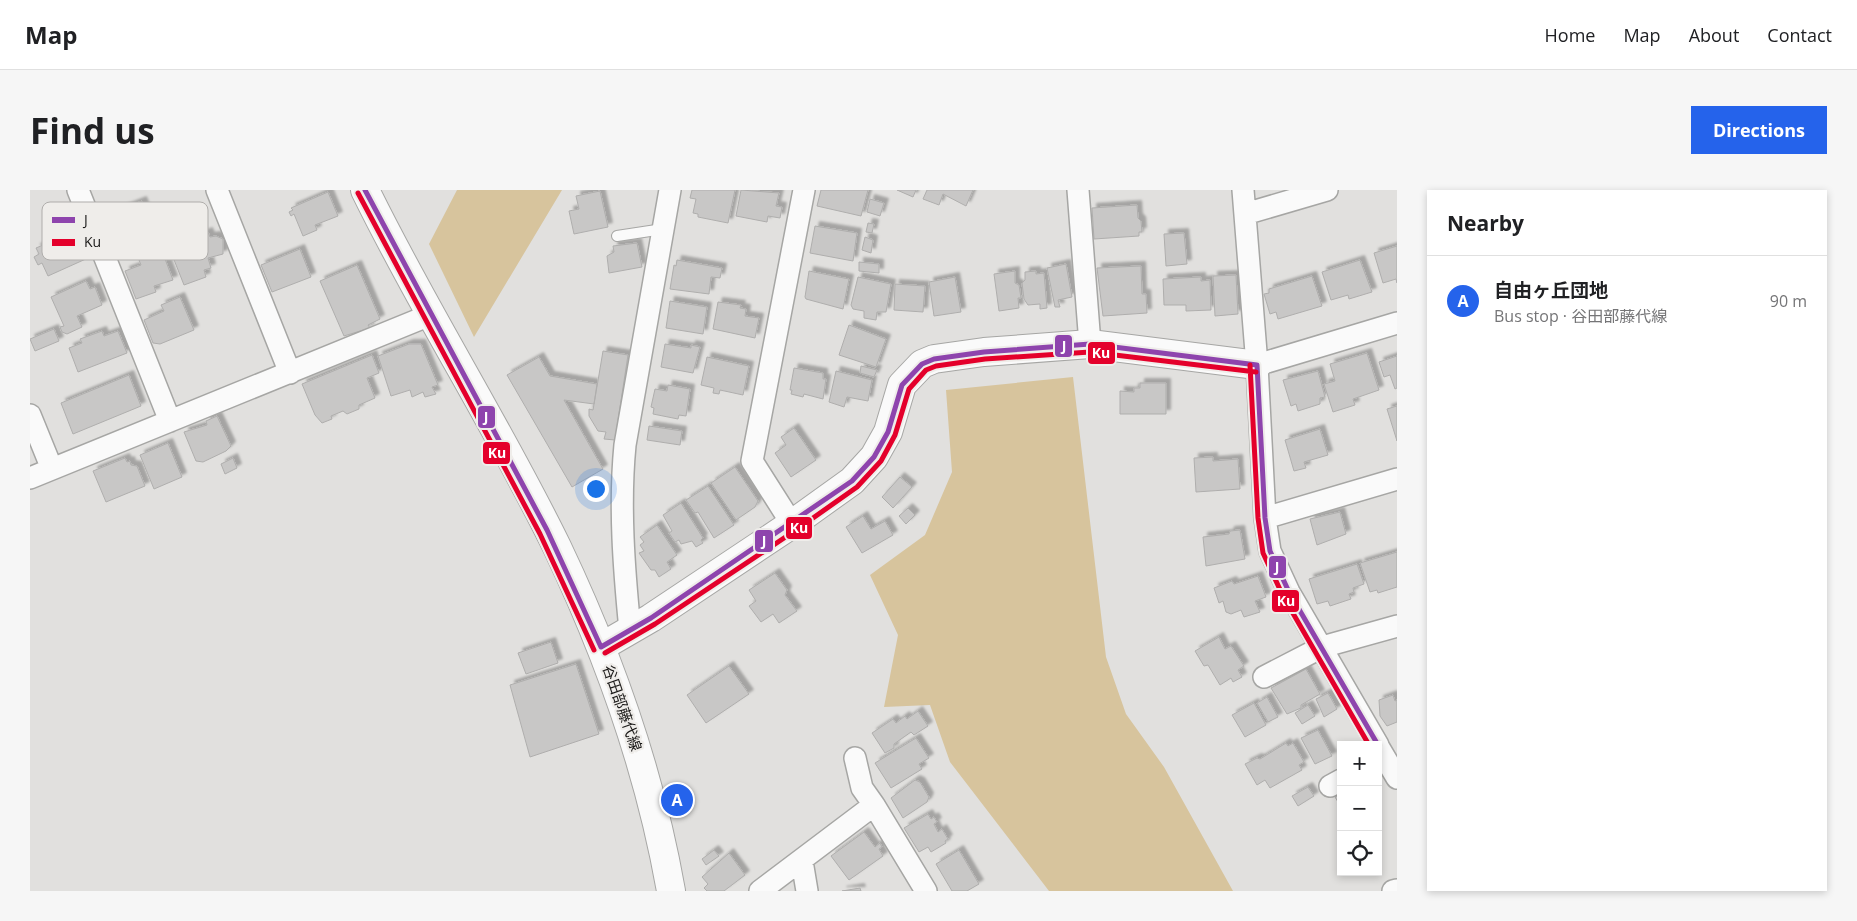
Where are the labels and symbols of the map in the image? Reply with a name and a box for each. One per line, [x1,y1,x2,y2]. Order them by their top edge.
legend [42,202,208,260]
text: J [82,210,88,229]
text: Ku [84,232,101,251]
line badge: J [1054,334,1073,358]
text: J [1060,336,1066,355]
line badge: Ku [1087,341,1116,365]
text: Ku [1092,343,1110,362]
line badge: J [477,405,496,429]
text: J [482,407,488,426]
line badge: Ku [482,441,511,465]
text: Ku [488,443,506,462]
your location [583,476,609,502]
line badge: Ku [785,516,813,540]
text: Ku [790,518,808,537]
line badge: J [754,529,774,553]
text: J [760,531,766,550]
line badge: J [1268,555,1287,579]
text: J [1273,557,1279,576]
line badge: Ku [1271,589,1300,613]
text: Ku [1277,591,1295,610]
street label: 谷田部藤代線 [599,662,647,753]
pin: A [661,781,693,819]

